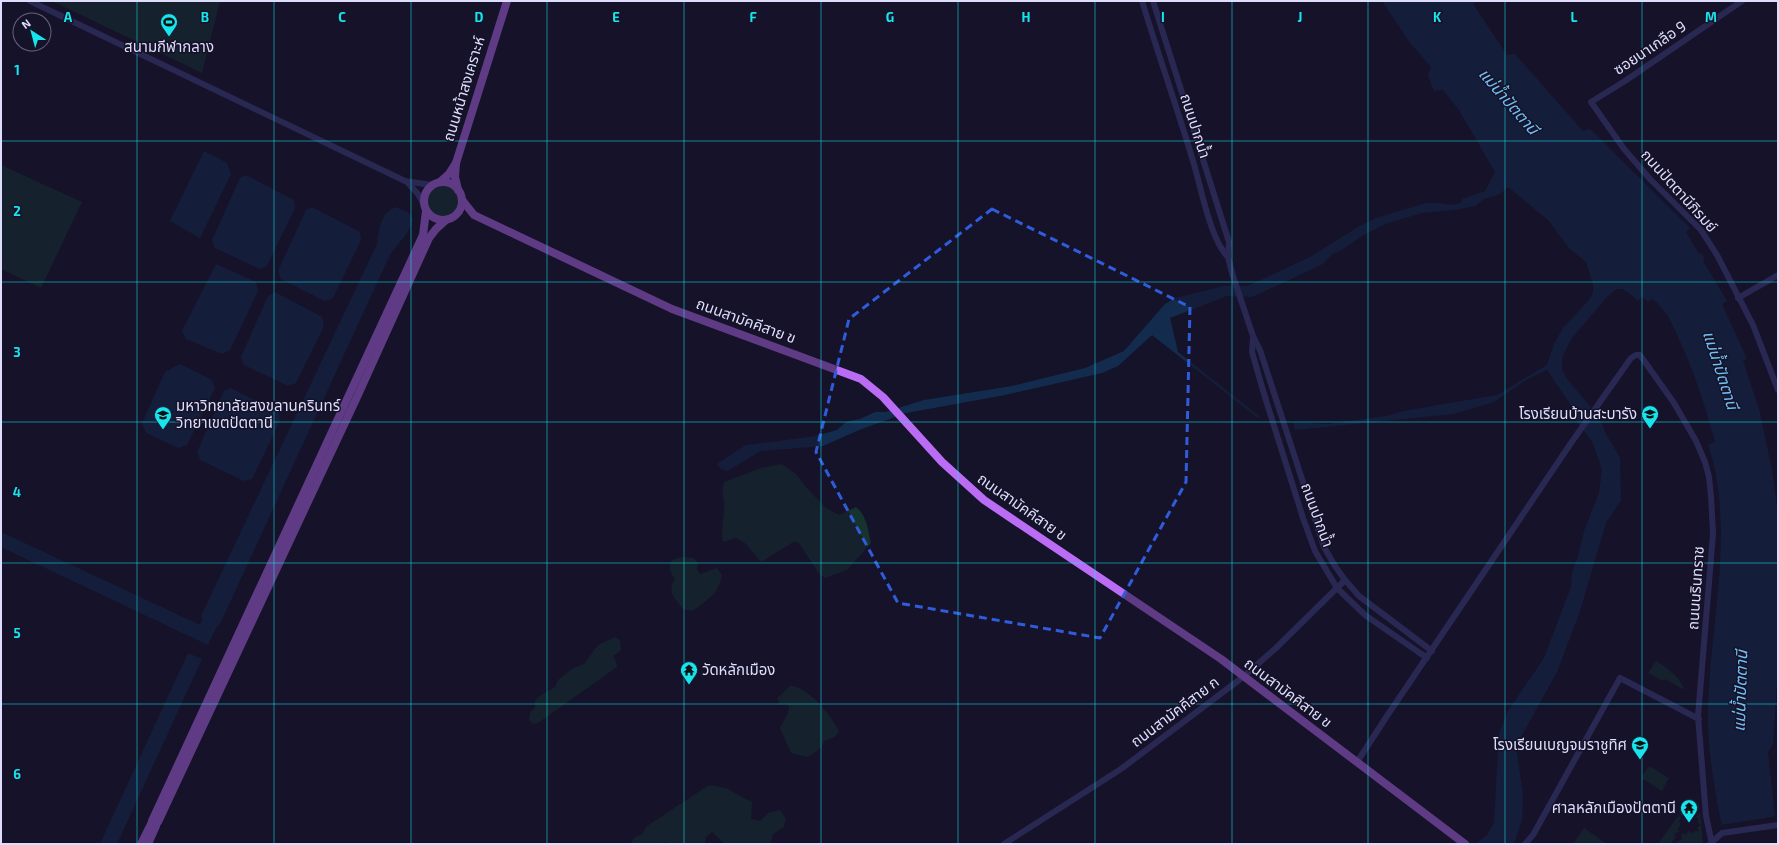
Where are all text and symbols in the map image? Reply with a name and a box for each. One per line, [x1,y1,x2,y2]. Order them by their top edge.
text: A [64,9,73,25]
text: B [201,9,209,25]
text: C [338,9,346,25]
text: D [475,9,484,25]
text: E [612,9,620,25]
text: F [749,9,757,25]
text: G [886,9,894,25]
text: H [1022,9,1031,25]
text: I [1161,9,1165,25]
text: J [1298,9,1302,25]
text: K [1433,9,1442,25]
text: L [1571,9,1578,25]
text: M [1705,9,1717,25]
north arrow [12,12,52,52]
sports icon: สนามกีฬากลาง [159,12,179,37]
text: N [19,16,33,31]
street label: ซอยนาเกลือ 9 [1610,16,1689,78]
street label: ถนนหน้าสงเคราะห์ [439,34,488,143]
place label: สนามกีฬากลาง [124,37,214,55]
text: 1 [14,62,20,78]
water label: แม่น้ำปัตตานี [1475,63,1545,139]
street label: ถนนปากน้ำ [1177,91,1216,160]
street label: ถนนปัตตานีภิรมย์ [1638,145,1722,236]
text: 2 [13,203,21,219]
street label: ถนนสามัคคีสาย ข [694,294,799,346]
water label: แม่น้ำปัตตานี [1700,328,1745,413]
text: 3 [13,344,21,360]
place label: มหาวิทยาลัยสงขลานครินทร์ วิทยาเขตปัตตานี [176,396,341,431]
place label: โรงเรียนบ้านสะบารัง [1519,404,1637,422]
school or university icon: โรงเรียนบ้านสะบารัง [1640,404,1660,429]
school or university icon: มหาวิทยาลัยสงขลานครินทร์ วิทยาเขตปัตตานี [153,405,173,430]
street label: ถนนสามัคคีสาย ข [974,469,1071,544]
street label: ถนนปากน้ำ [1298,480,1339,549]
text: 4 [13,484,21,500]
street label: ถนนนรินทราช [1683,545,1707,630]
text: 5 [13,625,21,641]
water label: แม่น้ำปัตตานี [1728,648,1750,732]
street label: ถนนสามัคคีสาย ข [1241,653,1336,731]
temple icon: วัดหลักเมือง [679,660,699,685]
place label: วัดหลักเมือง [702,660,775,678]
street label: ถนนสามัคคีสาย ก [1127,672,1222,750]
place label: โรงเรียนเบญจมราชูทิศ [1493,735,1627,754]
school or university icon: โรงเรียนเบญจมราชูทิศ [1630,735,1650,760]
text: 6 [13,766,21,782]
place label: ศาลหลักเมืองปัตตานี [1552,798,1676,816]
temple icon: ศาลหลักเมืองปัตตานี [1679,798,1699,823]

